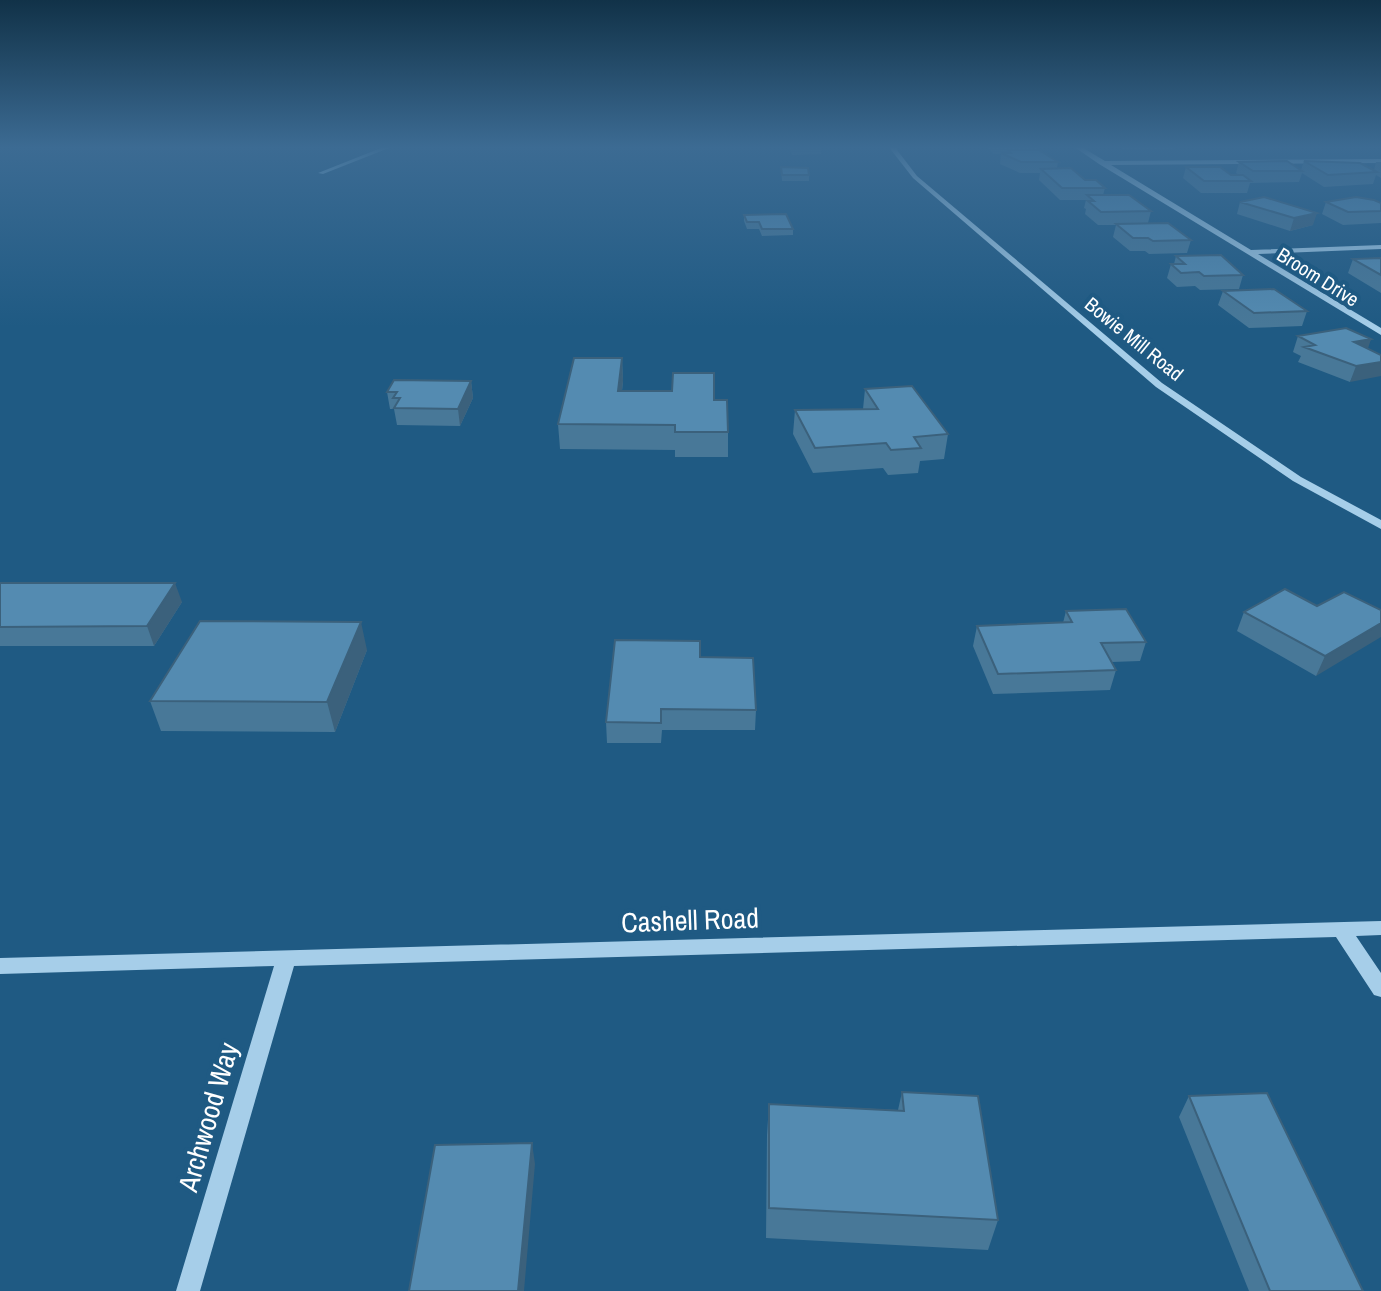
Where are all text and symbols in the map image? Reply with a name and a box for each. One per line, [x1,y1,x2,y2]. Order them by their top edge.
street label: Broom Drive [1272,241,1364,312]
street label: Bowie Mill Road [1079,291,1189,387]
street label: Cashell Road [620,899,760,941]
street label: Archwood Way [168,1037,248,1197]

